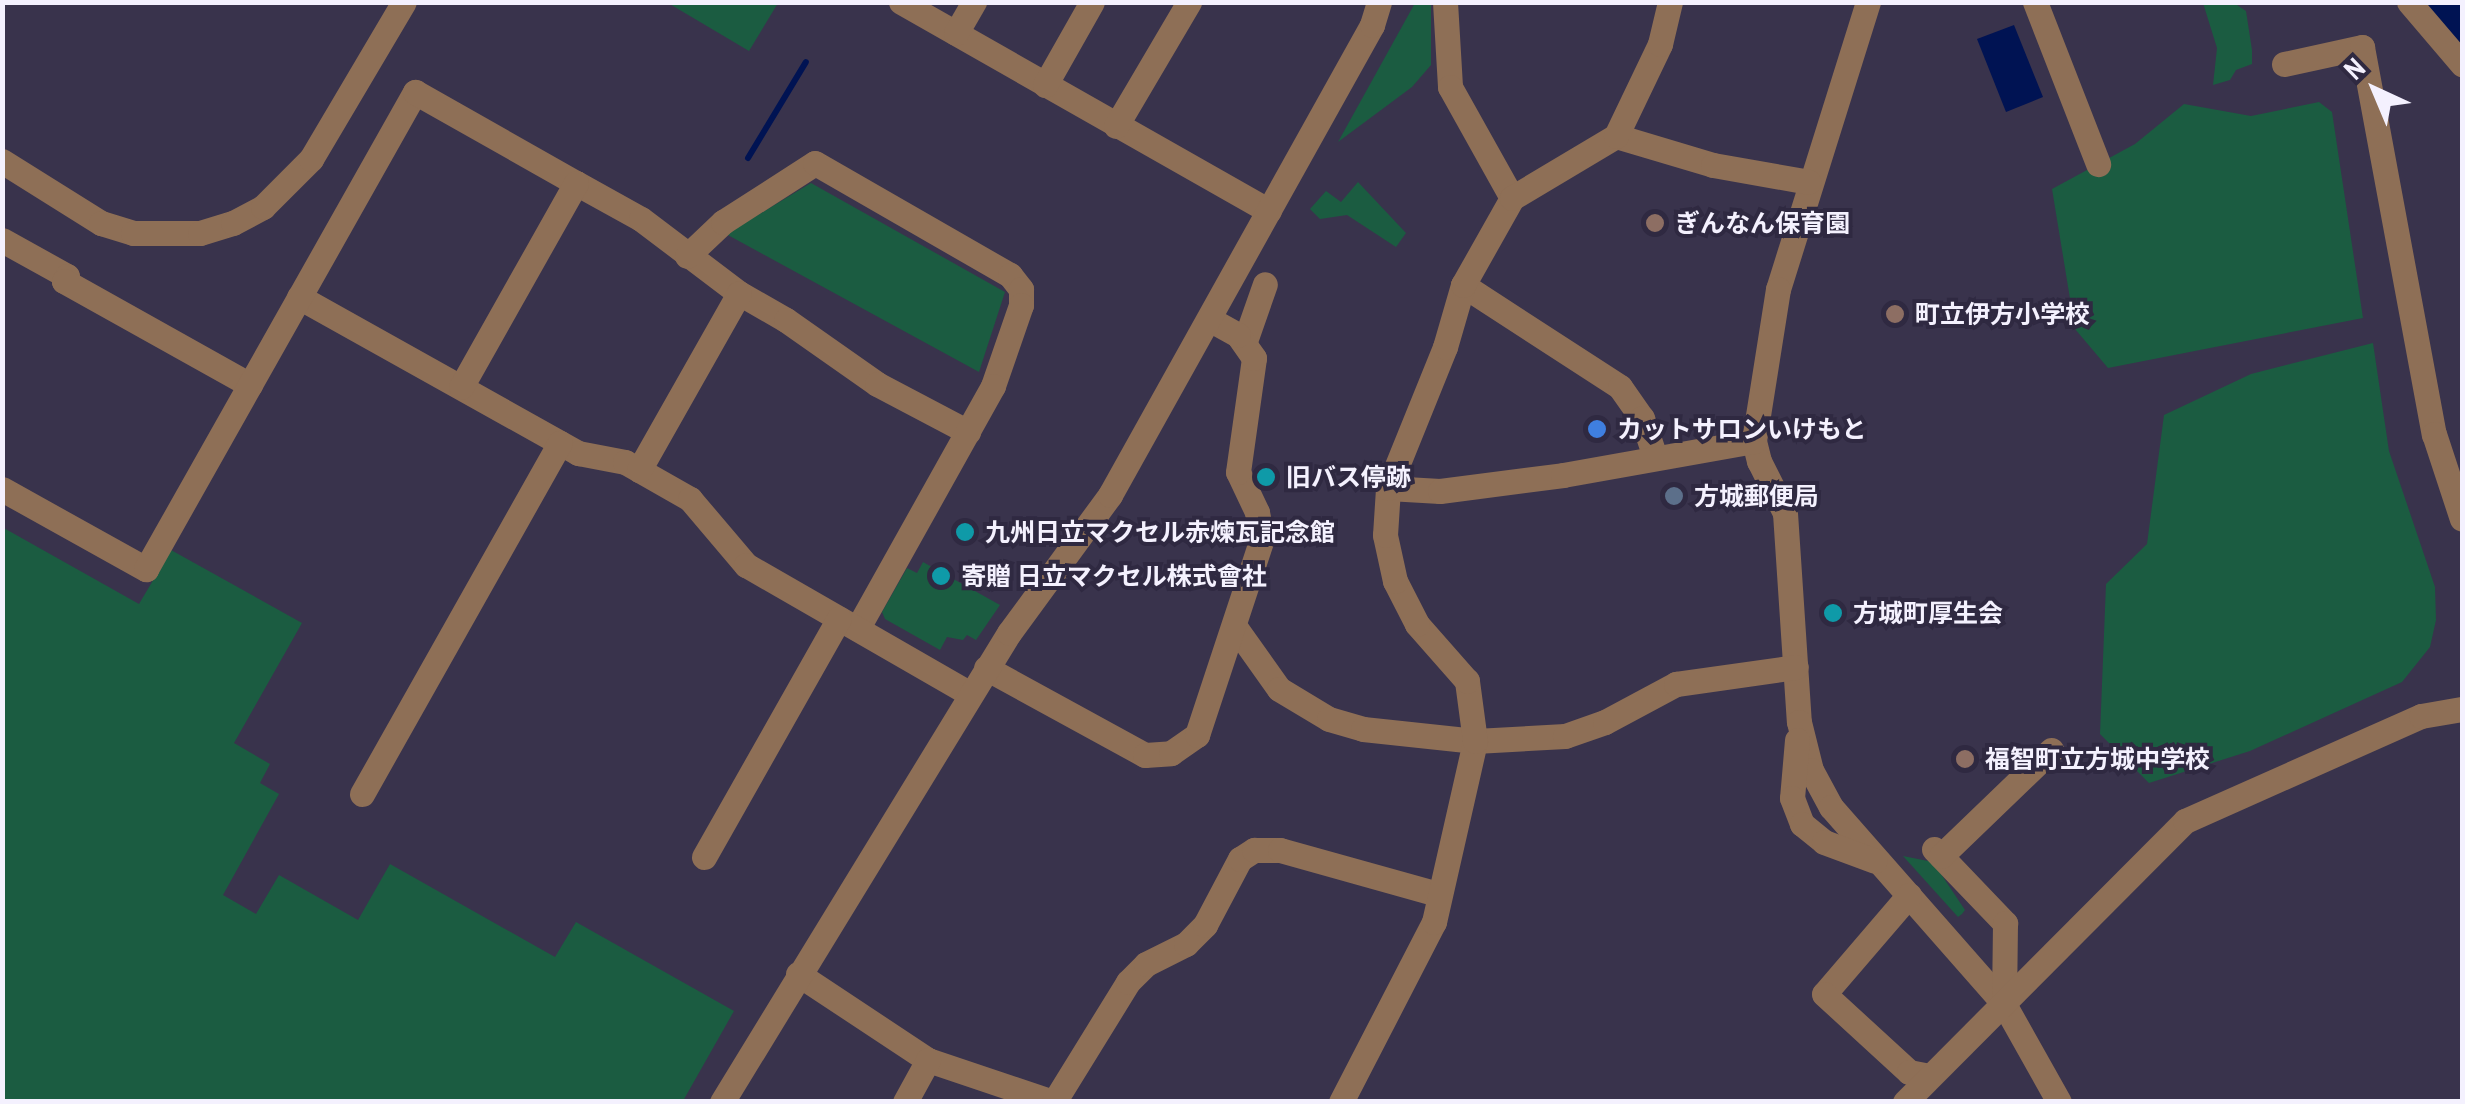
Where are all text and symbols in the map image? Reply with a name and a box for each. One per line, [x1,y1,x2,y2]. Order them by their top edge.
north arrow [2325,40,2425,140]
text: N [2335,49,2373,88]
place label: ぎんなん保育園 [1675,208,1850,238]
marker: ぎんなん保育園 [1644,212,1666,234]
place label: 町立伊方小学校 [1915,299,2090,329]
marker: 町立伊方小学校 [1884,303,1906,325]
place label: カットサロンいけもと [1617,414,1867,444]
marker: カットサロンいけもと [1586,418,1608,440]
place label: 旧バス停跡 [1286,462,1411,492]
marker: 旧バス停跡 [1255,466,1277,488]
place label: 方城郵便局 [1694,481,1819,511]
marker: 方城郵便局 [1663,485,1685,507]
place label: 九州日立マクセル赤煉瓦記念館 [985,517,1335,547]
marker: 九州日立マクセル赤煉瓦記念館 [954,521,976,543]
place label: 寄贈 日立マクセル株式會社 [961,561,1267,591]
marker: 寄贈 日立マクセル株式會社 [930,565,952,587]
place label: 方城町厚生会 [1853,598,2003,628]
marker: 方城町厚生会 [1822,602,1844,624]
place label: 福智町立方城中学校 [1985,744,2210,774]
marker: 福智町立方城中学校 [1954,748,1976,770]

